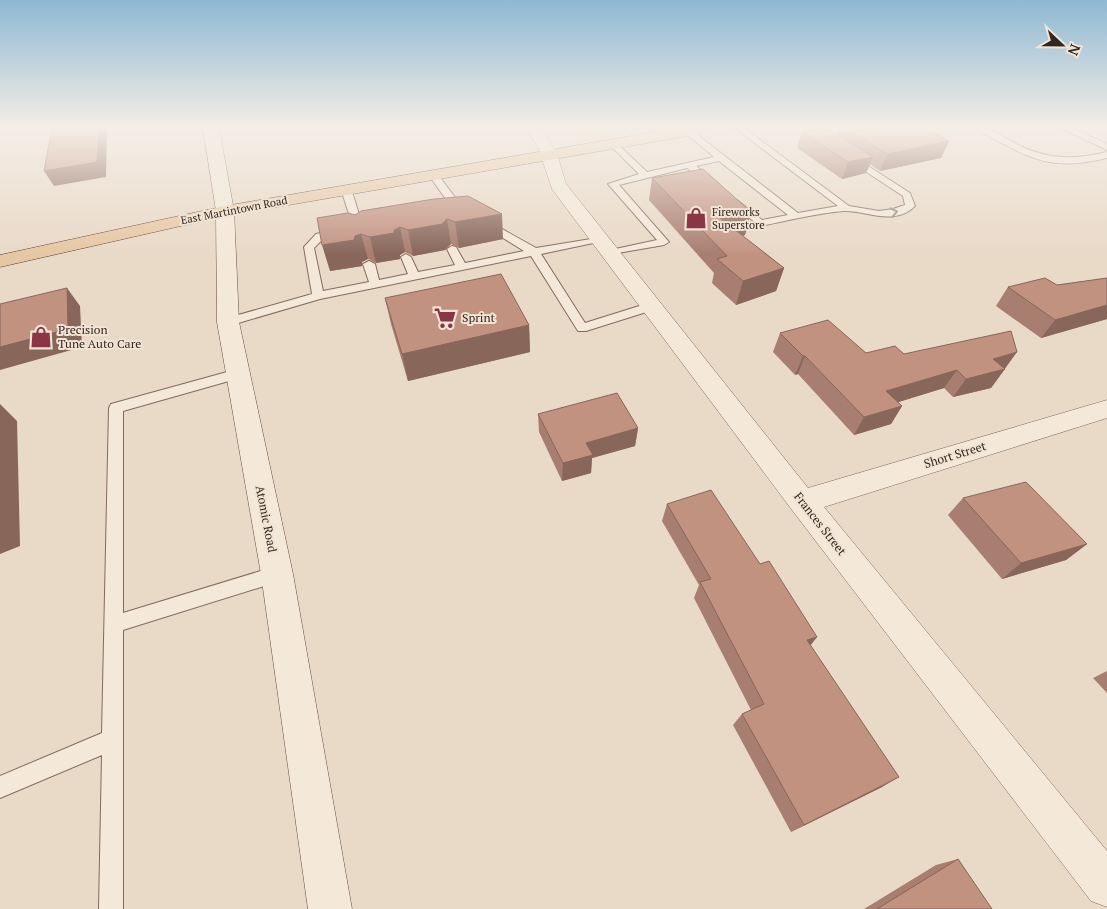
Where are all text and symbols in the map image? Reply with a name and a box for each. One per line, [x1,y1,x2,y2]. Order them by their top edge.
north arrow [1037,20,1087,70]
text: N [1064,42,1085,59]
street label: East Martintown Road [179,193,289,227]
shop icon: Fireworks Superstore [683,205,709,231]
place label: Fireworks Superstore [712,205,765,232]
one-way arrow [889,207,898,218]
supermarket icon: Sprint [432,305,458,331]
place label: Sprint [462,310,496,325]
place label: Precision Tune Auto Care [58,322,141,351]
shop icon: Precision Tune Auto Care [28,324,54,350]
street label: Short Street [922,438,988,471]
street label: Atomic Road [253,484,280,554]
street label: Frances Street [791,489,850,559]

